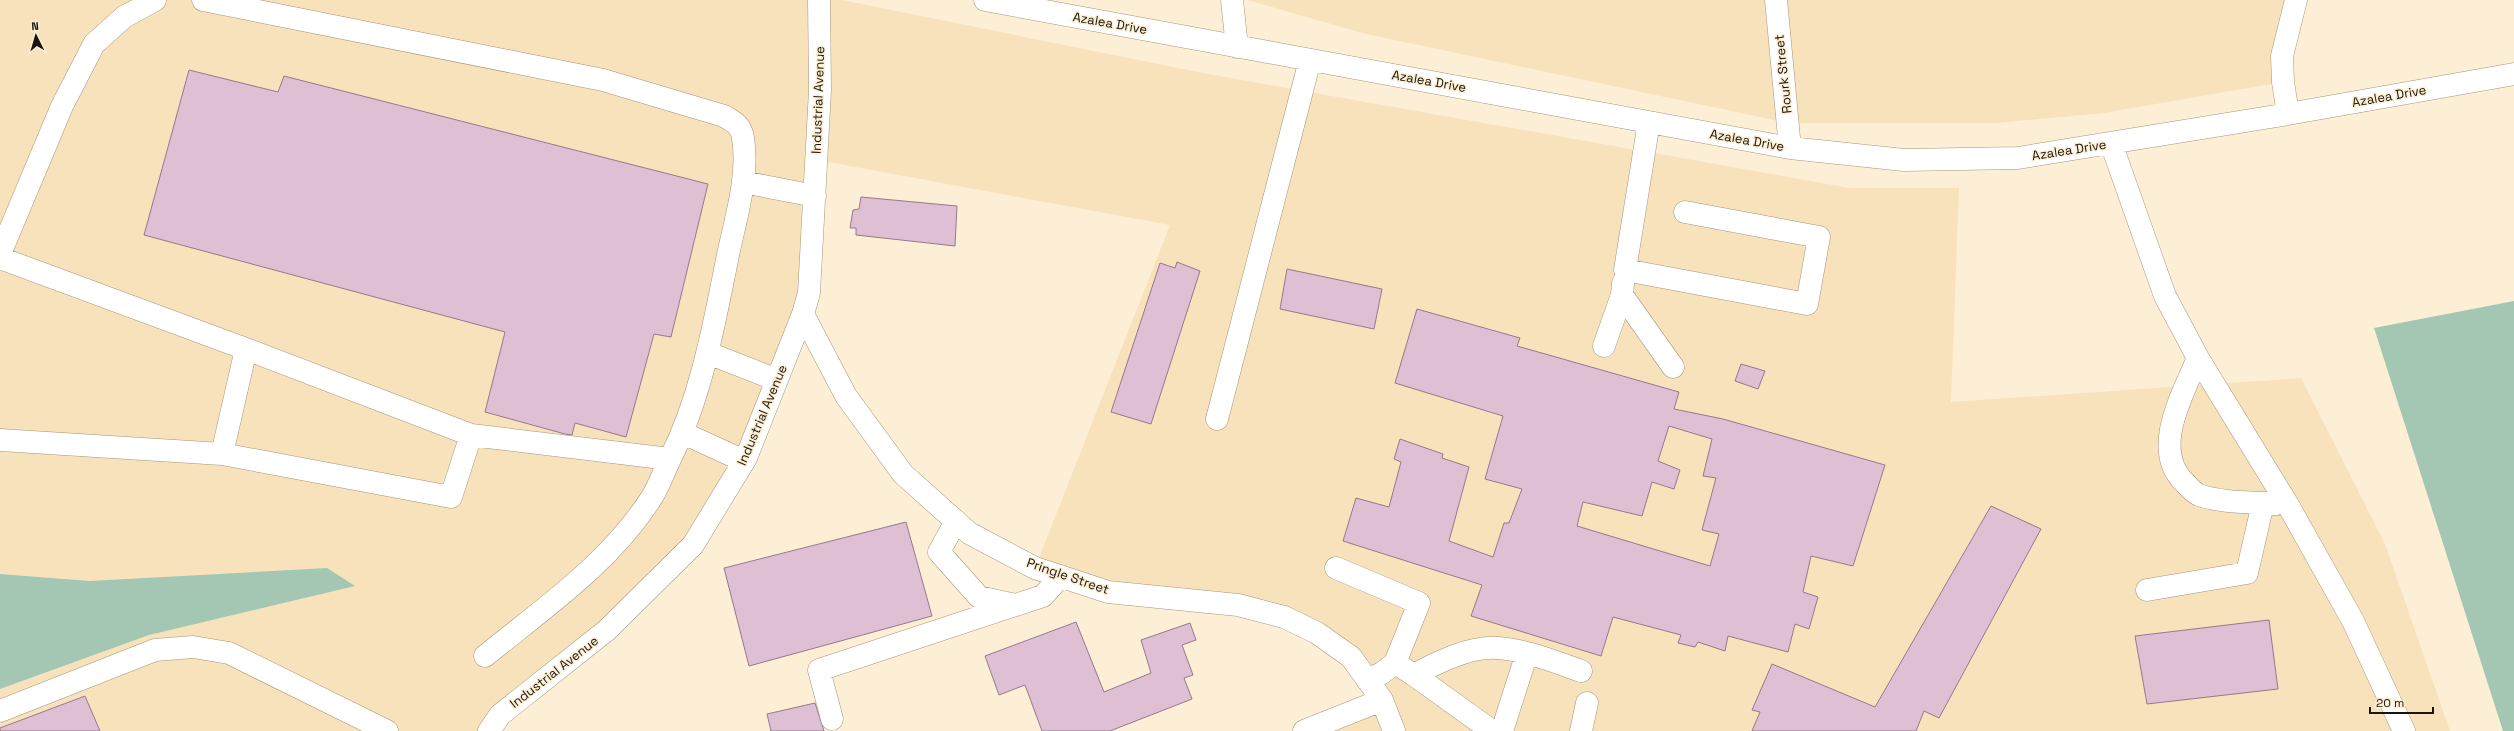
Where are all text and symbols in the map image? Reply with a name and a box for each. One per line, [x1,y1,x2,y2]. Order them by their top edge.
street label: Azalea Drive [1071,8,1149,38]
north arrow [16,16,56,56]
text: N [31,19,39,33]
street label: Rourk Street [1770,34,1796,114]
street label: Industrial Avenue [808,46,828,154]
street label: Azalea Drive [1390,66,1468,96]
street label: Azalea Drive [2350,81,2428,111]
street label: Azalea Drive [1708,125,1786,155]
street label: Azalea Drive [2031,136,2107,164]
street label: Industrial Avenue [733,362,791,468]
street label: Pringle Street [1024,554,1112,598]
street label: Industrial Avenue [506,632,602,712]
scale bar [2370,689,2433,715]
text: 20 m [2376,695,2404,711]

